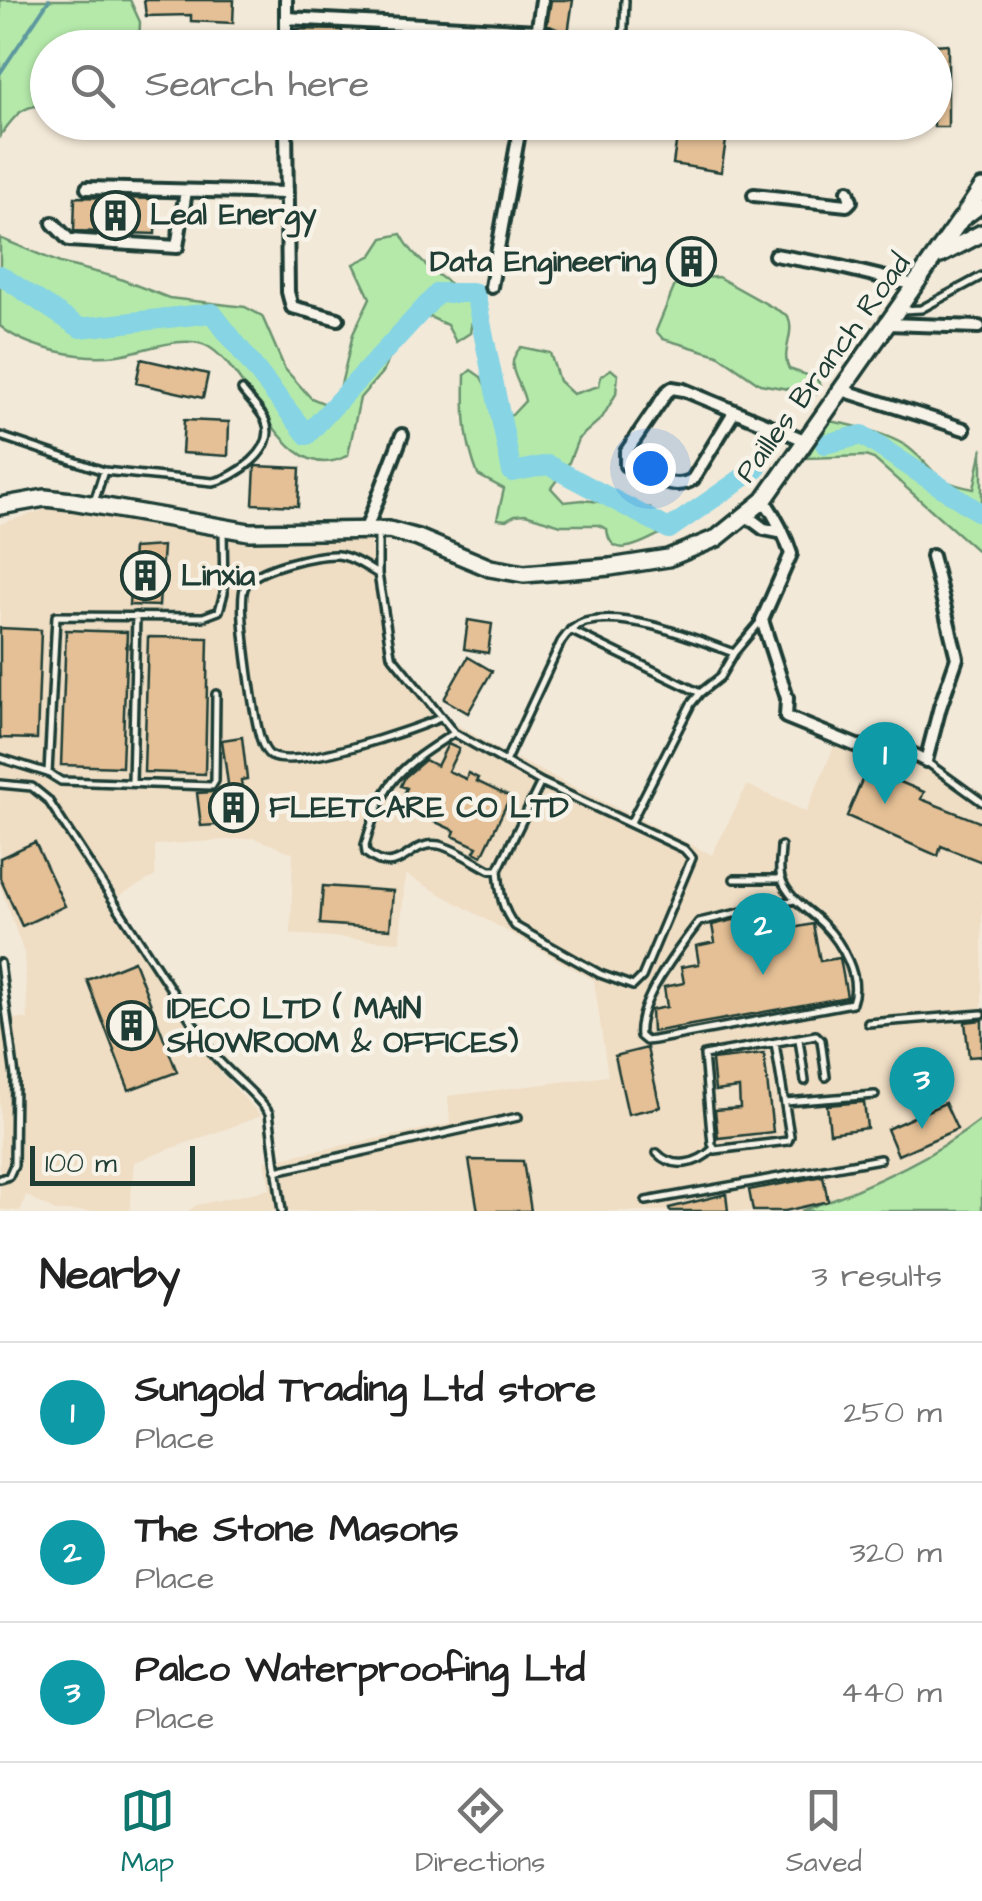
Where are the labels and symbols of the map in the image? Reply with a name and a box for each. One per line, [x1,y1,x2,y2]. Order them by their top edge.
building icon: Leal Energy [89,189,141,241]
place label: Leal Energy [150,194,317,238]
building icon: Data Engineering [665,236,717,288]
place label: Data Engineering [430,241,657,285]
street label: Pailles Branch Road [725,245,921,491]
your location [625,443,676,494]
building icon: Linxia [120,550,172,602]
place label: Linxia [181,555,256,597]
pin: 1 [852,722,918,804]
building icon: FLEETCARE CO LTD [208,782,260,834]
place label: FLEETCARE CO LTD [269,787,569,829]
pin: 2 [730,892,796,975]
place label: IDECO LTD ( MAIN SHOWROOM & OFFICES) [166,988,519,1064]
building icon: IDECO LTD ( MAIN SHOWROOM & OFFICES) [106,1000,158,1052]
pin: 3 [890,1046,954,1129]
scale bar [30,1141,195,1186]

